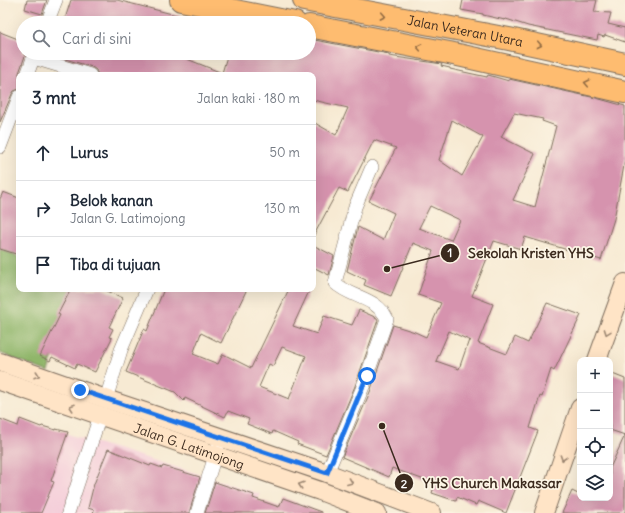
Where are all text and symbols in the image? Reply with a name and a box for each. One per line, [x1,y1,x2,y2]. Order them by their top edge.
one-way arrow [380,11,387,19]
street label: Jalan Veteran Utara [406,12,524,51]
search box [16,16,316,60]
icon: search [30,27,52,49]
text: Cari di sini [62,29,131,48]
one-way arrow [535,41,542,49]
one-way arrow [416,44,422,52]
one-way arrow [584,80,590,88]
text: 3 mnt [32,87,76,109]
text: Jalan kaki · 180 m [197,90,300,107]
icon: ahead [32,142,54,164]
text: Lurus [70,143,108,162]
text: 50 m [269,144,300,161]
text: Belok kanan [70,191,153,210]
icon: right [32,198,54,220]
text: 130 m [264,200,300,217]
text: Jalan G. Latimojong [70,210,186,227]
callout: Sekolah Kristen YHS [440,240,601,266]
text: Sekolah Kristen YHS [468,244,594,262]
text: 1 [448,245,452,260]
icon: arrive [32,254,54,276]
text: Tiba di tujuan [70,255,160,274]
one-way arrow [603,329,612,336]
map controls [577,357,613,501]
button: + [577,357,613,393]
route start [358,367,376,385]
one-way arrow [33,370,40,378]
route end [71,381,89,399]
button: − [577,393,613,429]
one-way arrow [69,403,76,411]
street label: Jalan G. Latimojong [132,420,246,473]
button: locate [577,429,613,465]
one-way arrow [559,455,567,462]
button: layers [577,465,613,501]
callout: YHS Church Makassar [394,470,570,496]
text: YHS Church Makassar [421,474,562,492]
text: 2 [401,476,408,491]
one-way arrow [347,477,354,485]
one-way arrow [298,481,305,490]

